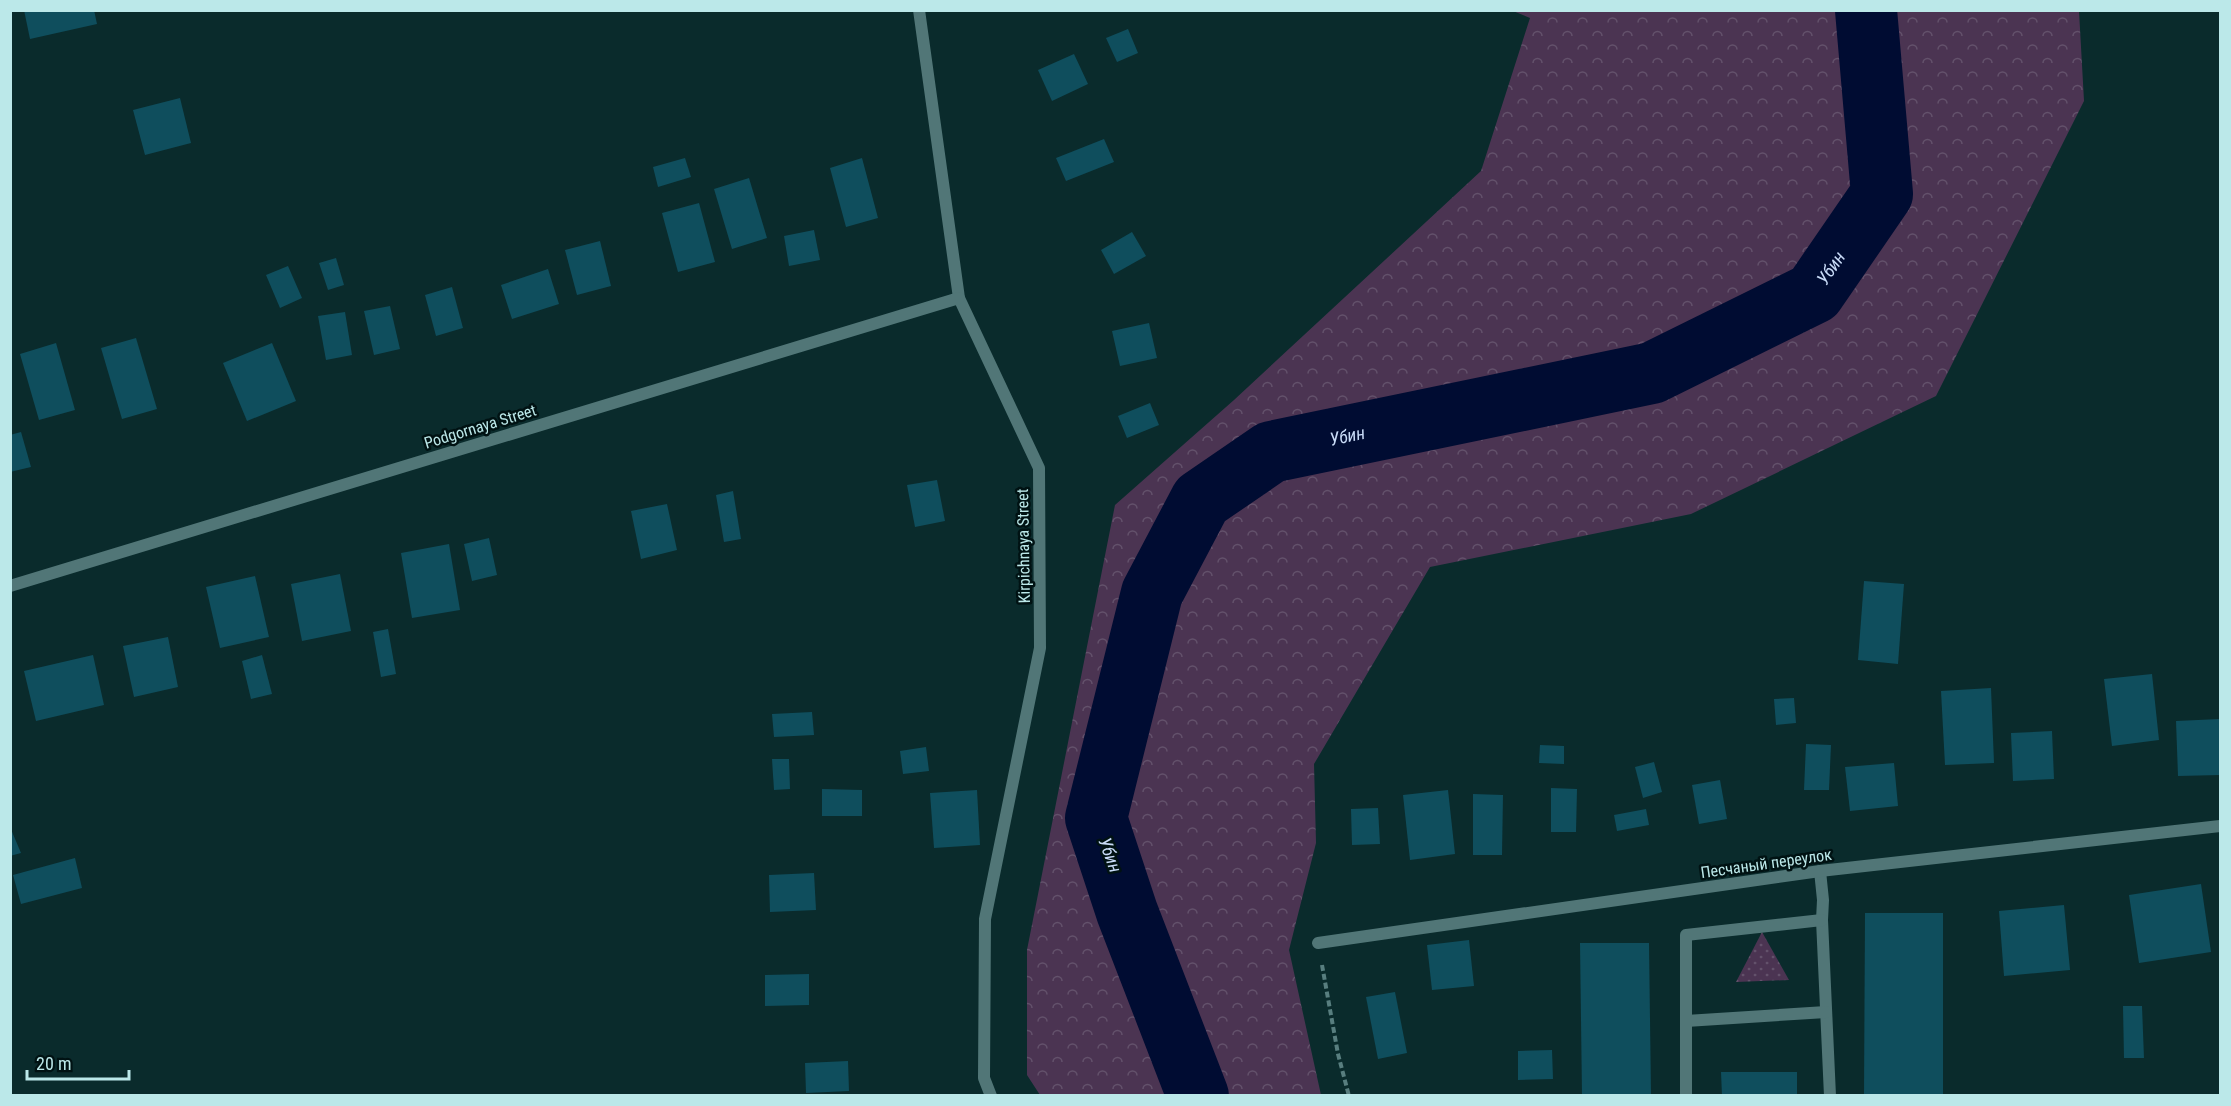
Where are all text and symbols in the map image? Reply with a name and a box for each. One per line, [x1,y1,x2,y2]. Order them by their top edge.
water label: Убин [1812,247,1849,289]
street label: Podgornaya Street [422,400,539,453]
water label: Убин [1328,422,1367,450]
street label: Kirpichnaya Street [1013,488,1034,603]
water label: Убин [1095,834,1126,875]
street label: Песчаный переулок [1699,845,1833,882]
scale bar [27,1043,129,1081]
text: 20 m [36,1053,71,1074]

